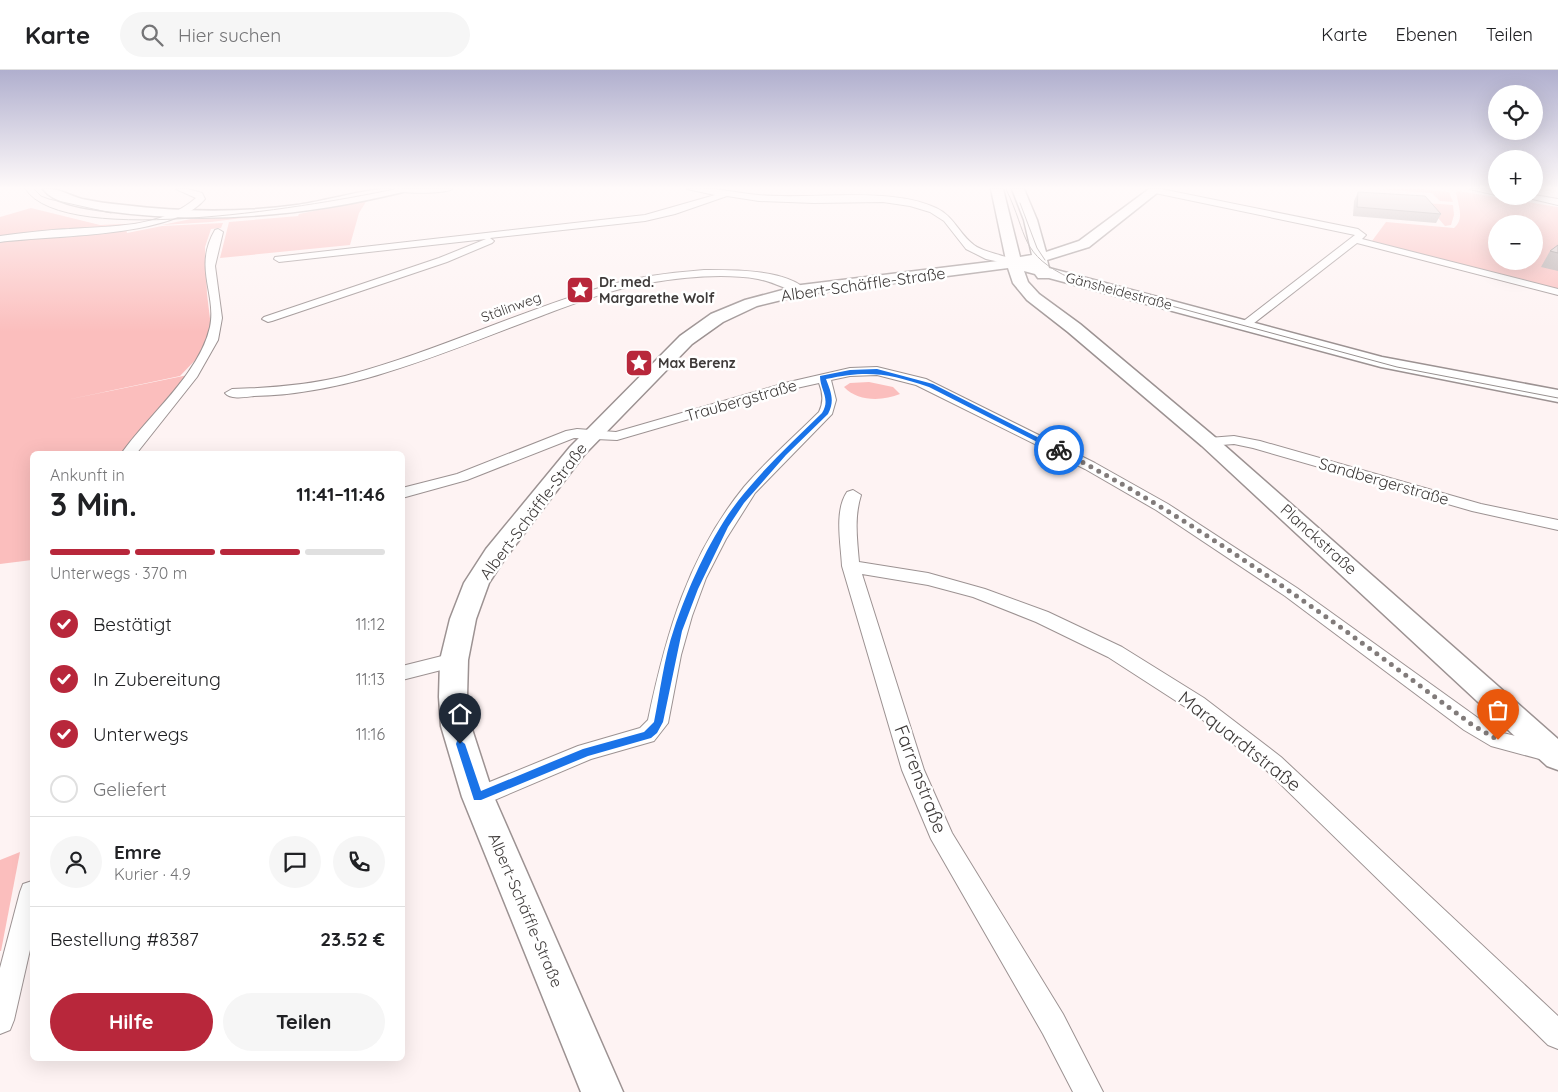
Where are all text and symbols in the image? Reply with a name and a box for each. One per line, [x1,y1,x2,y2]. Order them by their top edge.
search box [120,12,470,57]
text: Karte [25,20,90,50]
icon: search [138,21,166,49]
text: Hier suchen [178,23,281,47]
text: Karte [1321,23,1367,46]
text: Ebenen [1395,23,1458,46]
text: Teilen [1486,23,1533,46]
map controls [1488,85,1543,270]
button: locate [1488,85,1543,140]
button: + [1488,150,1543,205]
button: − [1488,215,1543,270]
street label: Albert-Schäffle-Straße [779,263,947,305]
street label: Gänsheidestraße [1064,268,1174,314]
place label: Dr. med. Margarethe Wolf [599,273,715,307]
place icon: Dr. med. Margarethe Wolf [565,275,595,305]
street label: Stälinweg [479,288,543,326]
place icon: Max Berenz [624,348,654,378]
place label: Max Berenz [658,354,736,372]
street label: Traubergstraße [683,375,799,425]
courier [1034,425,1084,475]
icon: bike [1045,436,1073,464]
street label: Albert-Schäffle-Straße [475,439,591,583]
street label: Sandbergerstraße [1317,453,1451,509]
text: Ankunft in [50,465,125,485]
text: 11:41–11:46 [296,482,385,506]
text: 3 Min. [50,484,137,524]
street label: Planckstraße [1277,499,1361,579]
text: Unterwegs · 370 m [50,563,187,583]
icon: check [50,610,78,638]
text: Bestätigt [93,612,172,636]
text: 11:12 [355,614,385,634]
icon: check [50,665,78,693]
text: In Zubereitung [93,667,221,691]
text: 11:13 [356,669,385,689]
street label: Marquardtstraße [1174,686,1306,796]
pin [1477,689,1519,740]
pin [439,693,481,744]
icon: bag [1484,696,1512,724]
icon: home [446,700,474,728]
icon: check [50,720,78,748]
street label: Farrenstraße [889,721,953,837]
text: Unterwegs [93,722,188,746]
text: 11:16 [356,724,385,744]
text: Geliefert [93,777,167,801]
street label: Albert-Schäffle-Straße [484,830,568,990]
button: person [50,836,102,888]
button: chat [269,836,321,888]
button: phone [333,836,385,888]
text: Emre [114,840,161,864]
text: Kurier · 4.9 [114,864,191,884]
text: Bestellung #8387 [50,927,199,951]
text: 23.52 € [320,927,385,951]
button: Hilfe [50,993,213,1051]
button: Teilen [223,993,385,1051]

